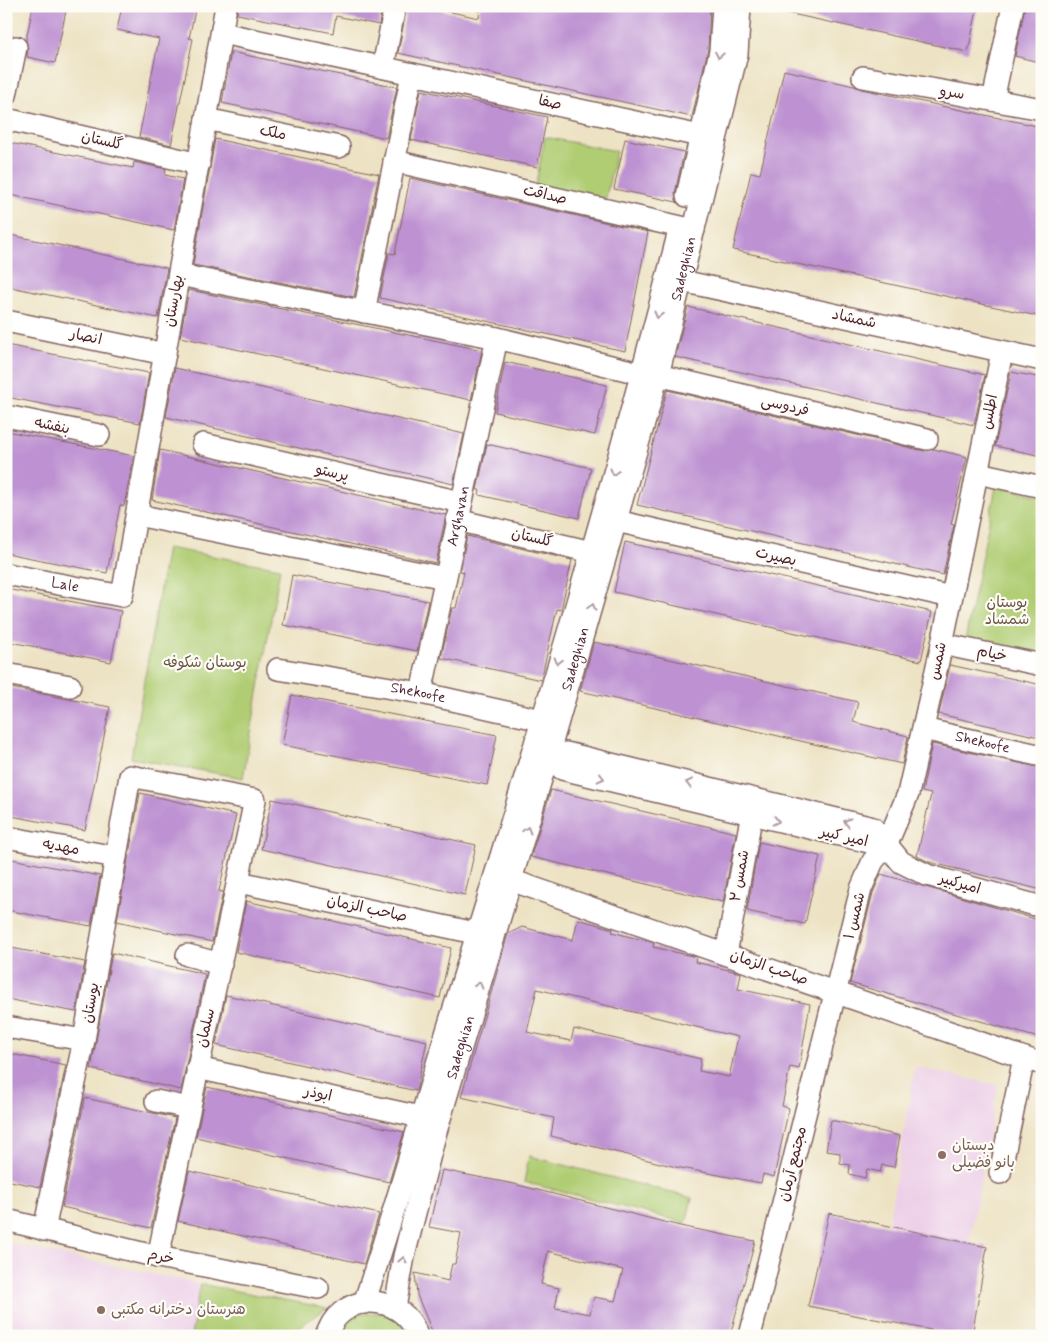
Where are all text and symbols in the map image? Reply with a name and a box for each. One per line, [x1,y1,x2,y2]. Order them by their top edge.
one-way arrow [715,50,725,59]
street label: سرو [937,81,966,105]
street label: صفا [536,91,564,115]
street label: ملک [258,120,288,146]
street label: گلستان [79,127,125,155]
street label: صداقت [521,180,569,210]
street label: Sadeghian [667,235,702,303]
street label: بهارستان [160,273,188,329]
street label: شمشاد [830,305,878,333]
one-way arrow [653,310,664,319]
street label: انصار [67,324,104,350]
street label: فردوسی [759,391,811,421]
street label: اطلس [977,393,1003,431]
street label: بنفشه [32,413,72,439]
street label: پرستو [312,459,351,487]
one-way arrow [610,467,620,475]
street label: Arghavan [443,484,475,548]
street label: گلستان [509,524,555,552]
street label: بصیرت [753,543,799,571]
street label: Lale [49,573,81,598]
park label: بوستان شمشاد [985,593,1029,630]
one-way arrow [586,603,596,611]
street label: Sadeghian [557,625,595,693]
street label: شمس [924,640,952,682]
street label: خیام [975,641,1009,667]
park label: بوستان شکوفه [163,653,247,673]
one-way arrow [554,656,564,665]
street label: Shekoofe [389,678,447,708]
street label: Shekoofe [953,727,1012,758]
one-way arrow [597,772,606,783]
one-way arrow [685,779,693,789]
one-way arrow [771,815,780,826]
one-way arrow [842,817,851,828]
street label: امیر کبیر [816,821,870,852]
one-way arrow [521,826,531,834]
street label: مهدیه [41,834,81,860]
street label: شمس ۲ [726,848,754,904]
street label: امیرکبیر [935,868,983,899]
street label: شمس ۱ [840,890,870,942]
street label: صاحب الزمان [325,891,409,927]
street label: صاحب الزمان [727,945,811,991]
street label: بوستان [78,981,104,1025]
one-way arrow [474,982,484,990]
street label: سلمان [192,1006,220,1050]
street label: Sadeghian [442,1013,480,1082]
street label: ابوذر [301,1081,334,1107]
street label: مجتمع آرمان [774,1124,812,1204]
place label: دبستان بانو فضیلی [952,1136,1015,1173]
marker: دبستان بانو فضیلی [936,1149,948,1161]
street label: خرم [146,1244,176,1271]
one-way arrow [398,1255,408,1264]
place label: هنرستان دخترانه مکتبی [111,1300,246,1320]
marker: هنرستان دخترانه مکتبی [95,1304,107,1316]

